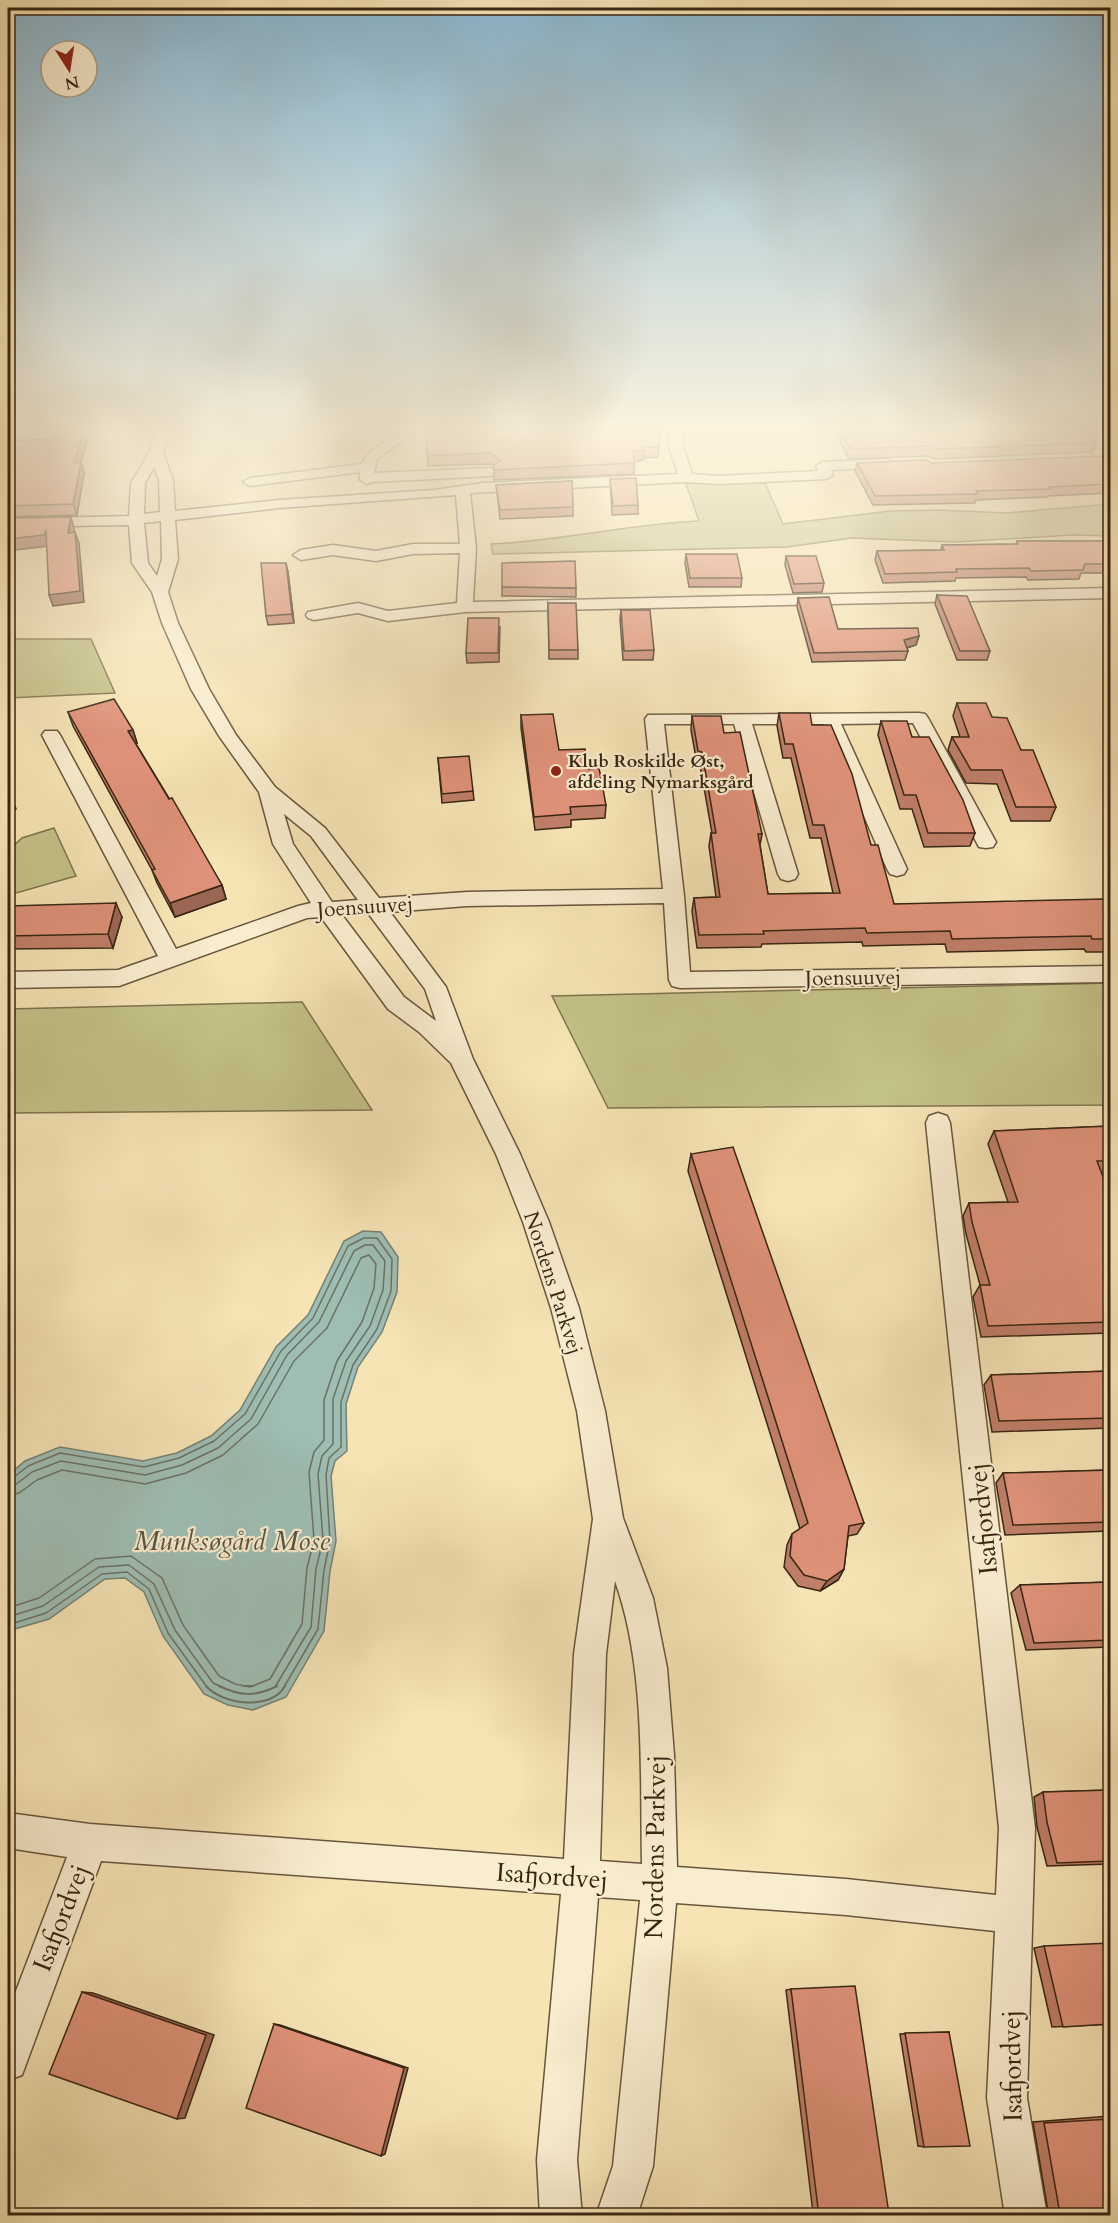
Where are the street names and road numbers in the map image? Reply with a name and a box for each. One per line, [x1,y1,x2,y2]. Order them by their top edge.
street label: Joensuuvej [313,889,414,925]
street label: Joensuuvej [802,963,901,993]
street label: Nordens Parkvej [516,1208,590,1358]
street label: Isafjordvej [960,1461,1006,1577]
street label: Nordens Parkvej [636,1755,674,1939]
street label: Isafjordvej [495,1855,609,1897]
street label: Isafjordvej [25,1859,97,1977]
street label: Isafjordvej [994,2010,1030,2122]

